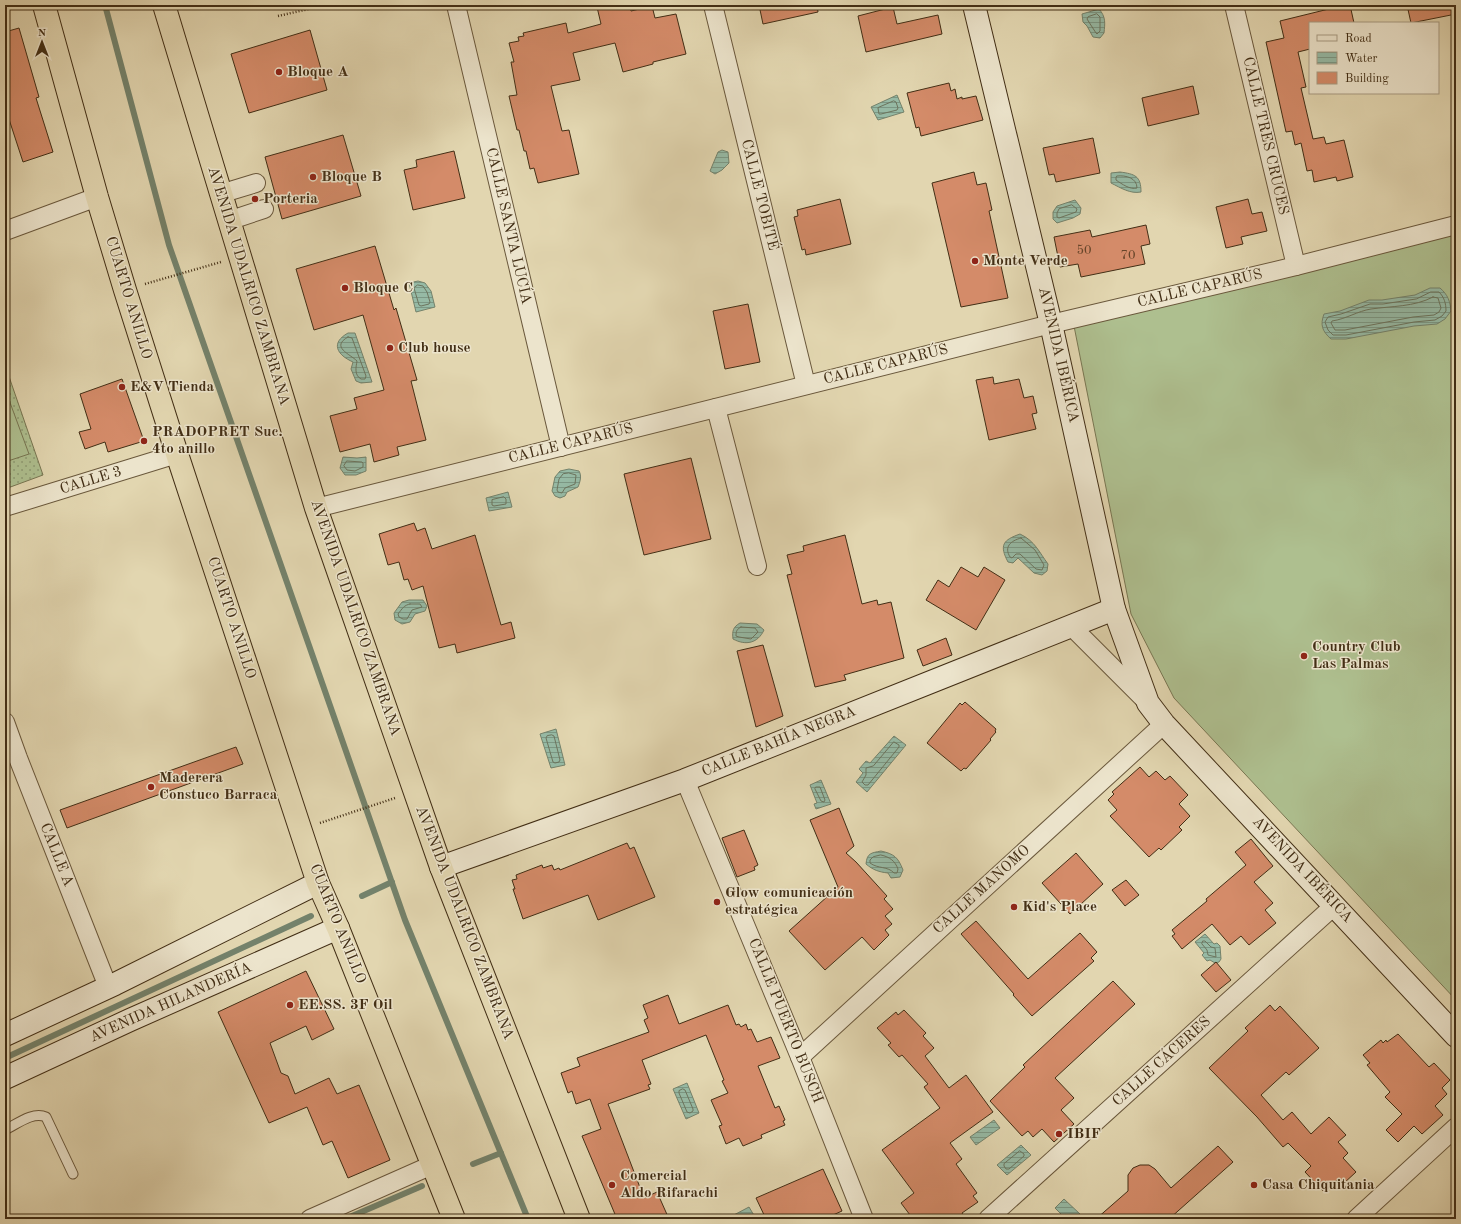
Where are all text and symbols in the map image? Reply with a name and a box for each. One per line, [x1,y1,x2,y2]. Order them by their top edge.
north arrow [22,22,62,62]
legend [1309,22,1439,94]
text: N [38,28,47,39]
text: Road [1345,33,1372,45]
text: Water [1345,53,1378,65]
street label: CALLE TRES CRUCES [1239,55,1291,217]
place label: Bloque A [287,65,349,80]
marker: Bloque A [274,67,284,77]
text: Building [1345,73,1389,85]
street label: CALLE TOBITÉ [738,137,783,252]
street label: CALLE SANTA LUCÍA [483,146,536,306]
street label: AVENIDA UDALRICO ZAMBRANA [204,165,292,408]
place label: Bloque B [321,170,382,185]
marker: Bloque B [308,172,318,182]
place label: Porteria [263,192,318,207]
marker: Porteria [250,194,260,204]
street label: CUARTO ANILLO [102,235,154,361]
house number: 50 [1076,244,1092,257]
house number: 70 [1120,249,1136,262]
place label: Monte Verde [983,254,1068,269]
marker: Monte Verde [970,256,980,266]
street label: CALLE CAPARÚS [1135,263,1264,311]
place label: Bloque C [353,281,413,296]
marker: Bloque C [340,283,350,293]
street label: AVENIDA IBÉRICA [1035,285,1084,425]
street label: CALLE CAPARÚS [821,338,950,388]
place label: Club house [398,341,471,356]
marker: Club house [385,343,395,353]
place label: E&V Tienda [130,380,215,395]
marker: E&V Tienda [117,382,127,392]
street label: CALLE CAPARÚS [506,417,635,467]
place label: PRADOPRET Suc. 4to anillo [152,425,283,457]
marker: PRADOPRET Suc. 4to anillo [139,436,149,446]
street label: CALLE 3 [58,464,124,498]
street label: AVENIDA UDALRICO ZAMBRANA [307,498,403,739]
street label: CUARTO ANILLO [204,555,258,681]
place label: Country Club Las Palmas [1312,640,1401,672]
marker: Country Club Las Palmas [1299,651,1309,661]
street label: CALLE BAHÍA NEGRA [699,701,859,780]
place label: Maderera Constuco Barraca [159,771,278,803]
marker: Maderera Constuco Barraca [146,782,156,792]
street label: AVENIDA UDALRICO ZAMBRANA [412,804,516,1042]
street label: AVENIDA IBÉRICA [1249,812,1357,926]
street label: CALLE A [37,821,76,889]
street label: CALLE MANOMO [931,843,1033,937]
street label: CUARTO ANILLO [306,862,368,986]
place label: Glow comunicación estratégica [725,886,853,918]
marker: Glow comunicación estratégica [712,897,722,907]
place label: Kid's Place [1022,900,1097,915]
marker: Kid's Place [1009,902,1019,912]
street label: CALLE PUERTO BUSCH [745,936,825,1106]
street label: AVENIDA HILANDERÍA [86,957,255,1046]
place label: EE.SS. 3F Oil [298,998,393,1013]
marker: EE.SS. 3F Oil [285,1000,295,1010]
street label: CALLE CÁCERES [1108,1012,1214,1110]
place label: IBIF [1067,1127,1101,1142]
marker: IBIF [1054,1129,1064,1139]
place label: Comercial Aldo Rifarachi [620,1169,718,1201]
place label: Casa Chiquitania [1262,1178,1375,1193]
marker: Comercial Aldo Rifarachi [607,1180,617,1190]
marker: Casa Chiquitania [1249,1180,1259,1190]

